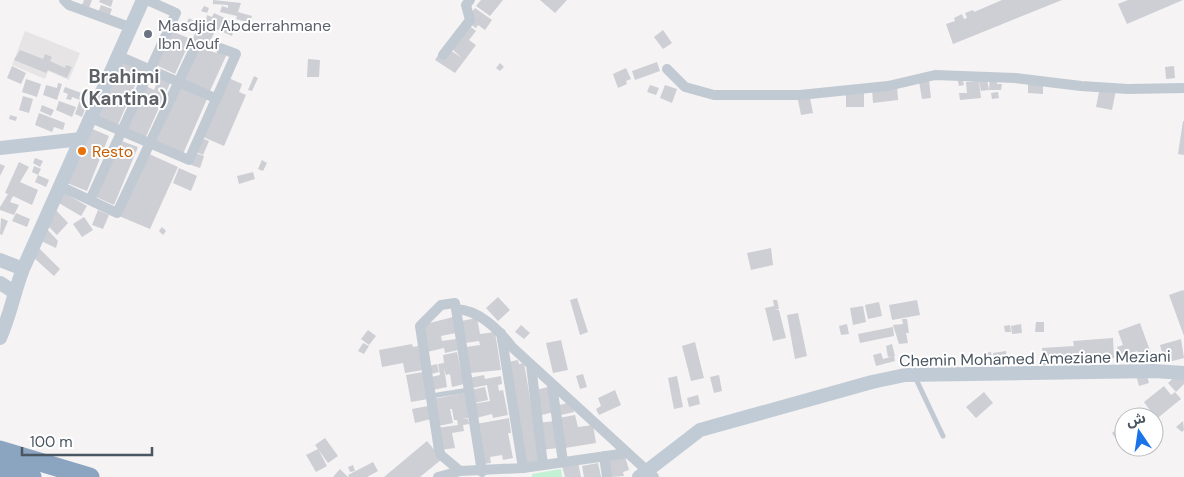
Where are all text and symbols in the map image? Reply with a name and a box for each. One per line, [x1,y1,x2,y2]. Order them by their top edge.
place label: Masdjid Abderrahmane Ibn Aouf [158,15,331,54]
marker: Masdjid Abderrahmane Ibn Aouf [142,28,154,40]
district label: Brahimi (Kantina) [81,64,167,111]
place label: Resto [92,141,133,162]
marker: Resto [76,145,88,157]
street label: Chemin Mohamed Ameziane Meziani [899,346,1171,371]
north arrow [1114,407,1164,457]
text: ش [1125,408,1147,430]
scale bar [22,424,152,456]
text: 100 m [30,432,73,452]

